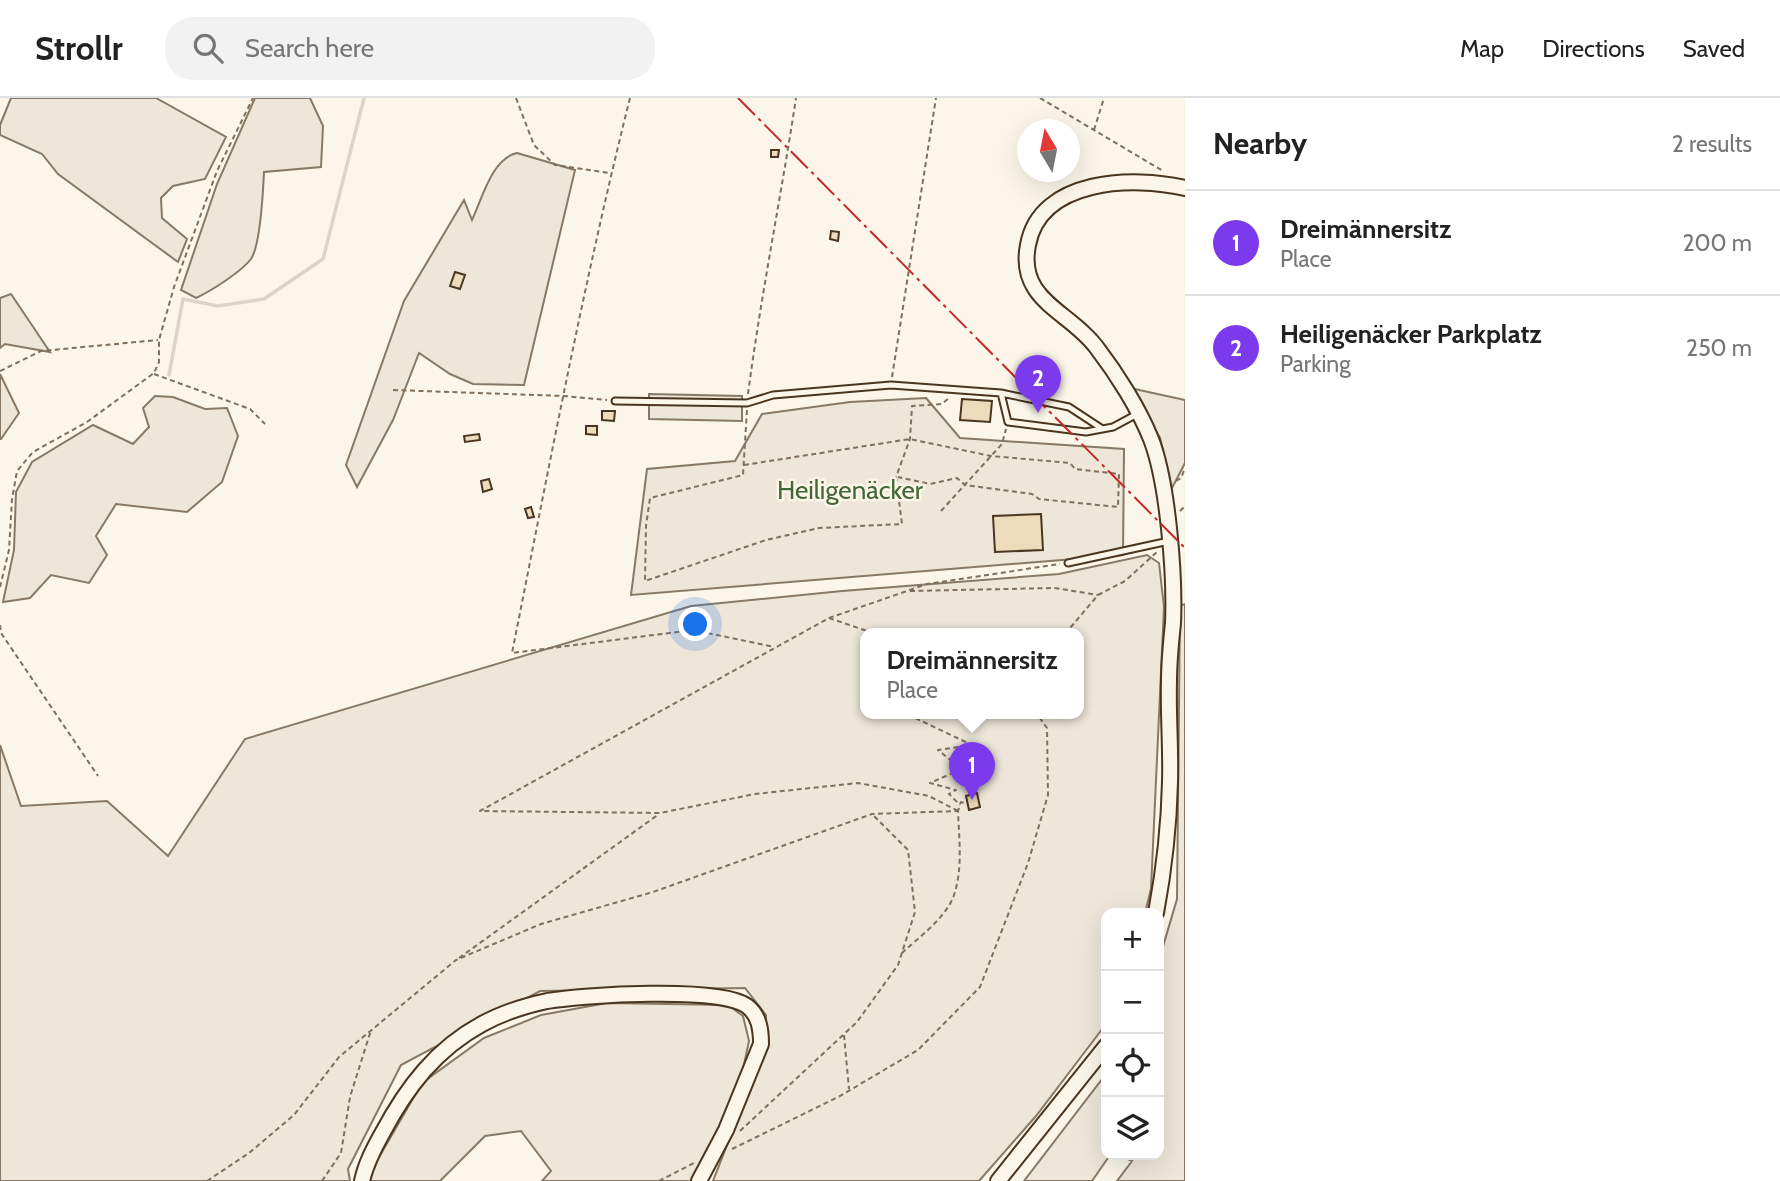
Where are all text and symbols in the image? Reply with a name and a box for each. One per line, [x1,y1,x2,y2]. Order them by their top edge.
search box [165,17,655,80]
text: Strollr [35,28,123,68]
icon: search [189,29,227,67]
text: Search here [245,32,374,64]
text: Map [1460,34,1504,63]
text: Directions [1542,34,1645,63]
text: Saved [1683,34,1745,63]
north arrow [1017,119,1080,182]
text: Nearby [1213,125,1307,162]
text: 2 results [1672,130,1752,158]
text: Dreimännersitz [1280,213,1451,245]
text: 1 [1232,229,1240,257]
text: 200 m [1682,229,1752,257]
text: Place [1280,245,1332,273]
text: Heiligenäcker Parkplatz [1280,318,1542,350]
text: 2 [1230,334,1242,362]
text: 250 m [1686,334,1752,362]
text: Parking [1280,350,1351,378]
pin: 2 [1015,355,1061,413]
park label: Heiligenäcker [777,474,924,506]
your location [678,607,712,641]
popup [860,628,1084,719]
text: Dreimännersitz [886,644,1058,676]
text: Place [886,676,938,704]
pin: 1 [949,742,995,800]
map controls [1101,908,1164,1160]
button: + [1101,908,1164,971]
button: − [1101,971,1164,1034]
button: locate [1101,1034,1164,1097]
button: layers [1101,1097,1164,1160]

